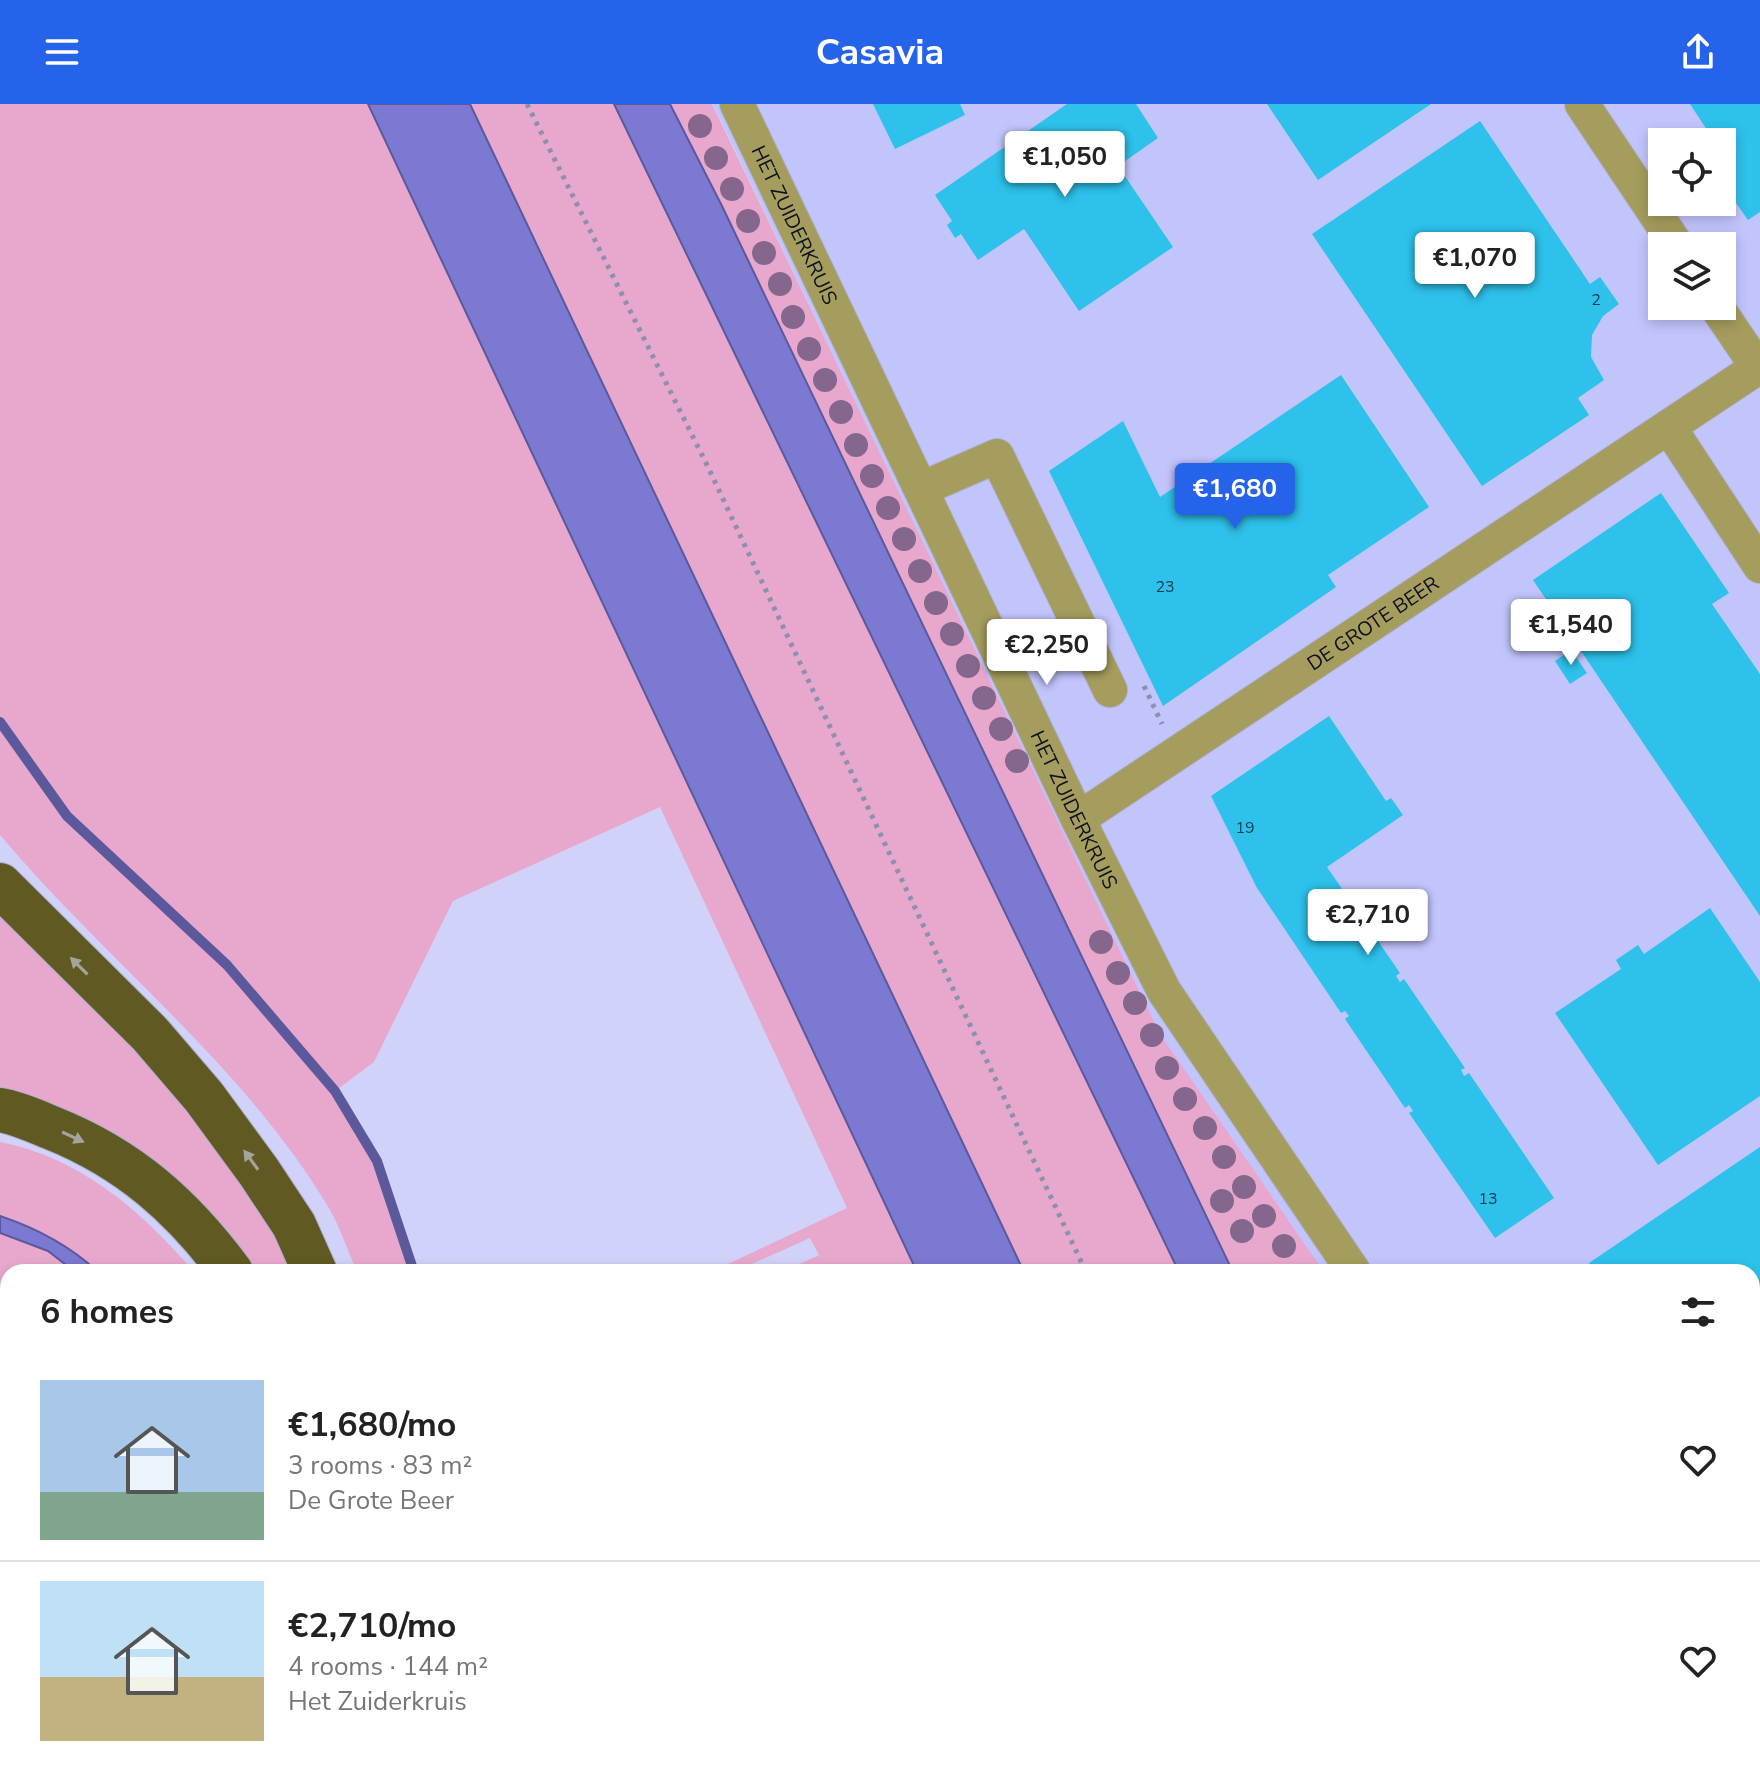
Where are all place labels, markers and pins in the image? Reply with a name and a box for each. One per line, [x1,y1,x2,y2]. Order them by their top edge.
pin: €1,050 [1000,131,1130,199]
pin: €1,070 [1410,232,1540,300]
pin: €1,680 [1170,463,1300,531]
pin: €1,540 [1506,599,1636,667]
pin: €2,250 [982,619,1112,687]
pin: €2,710 [1303,889,1433,957]

